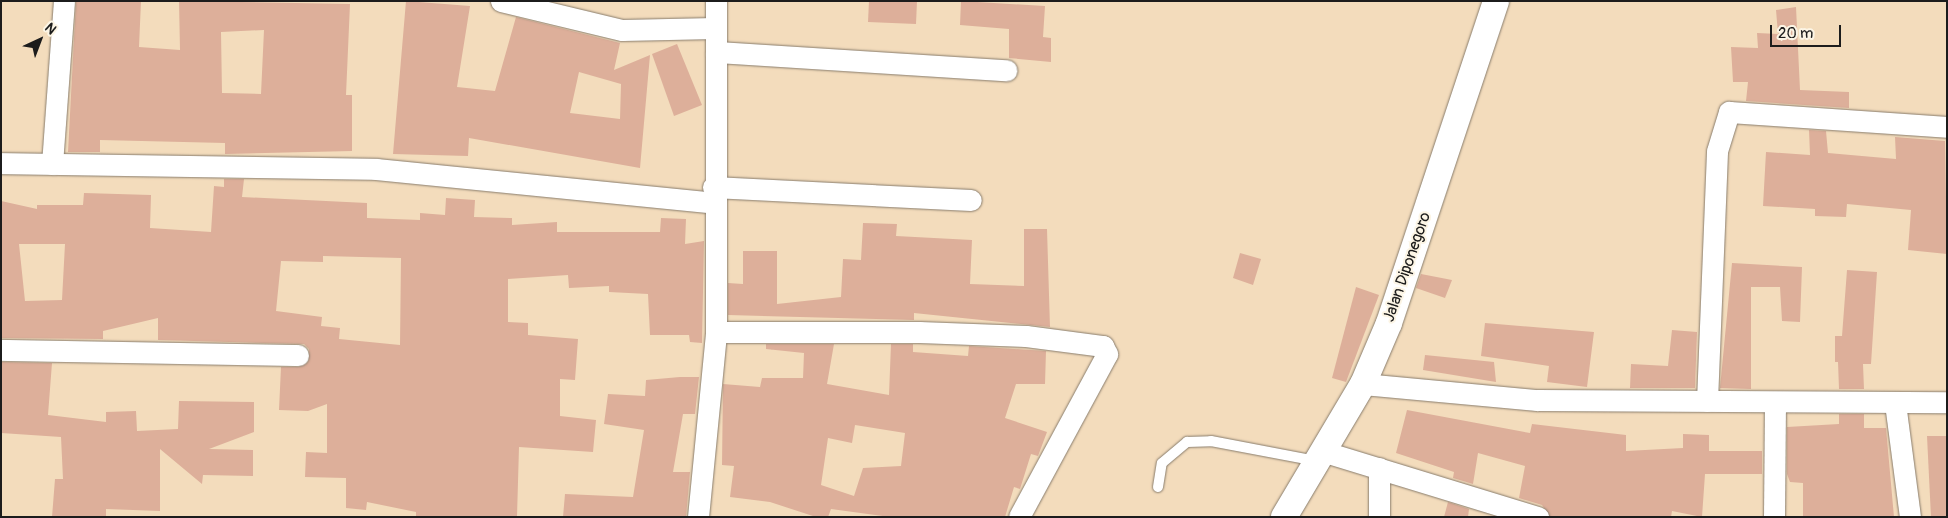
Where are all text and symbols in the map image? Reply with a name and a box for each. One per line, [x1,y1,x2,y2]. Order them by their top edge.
north arrow [15,15,65,65]
scale bar [1773,15,1844,47]
text: N [41,19,60,38]
text: 20 m [1778,24,1813,43]
street label: Jalan Diponegoro [1379,210,1435,324]

